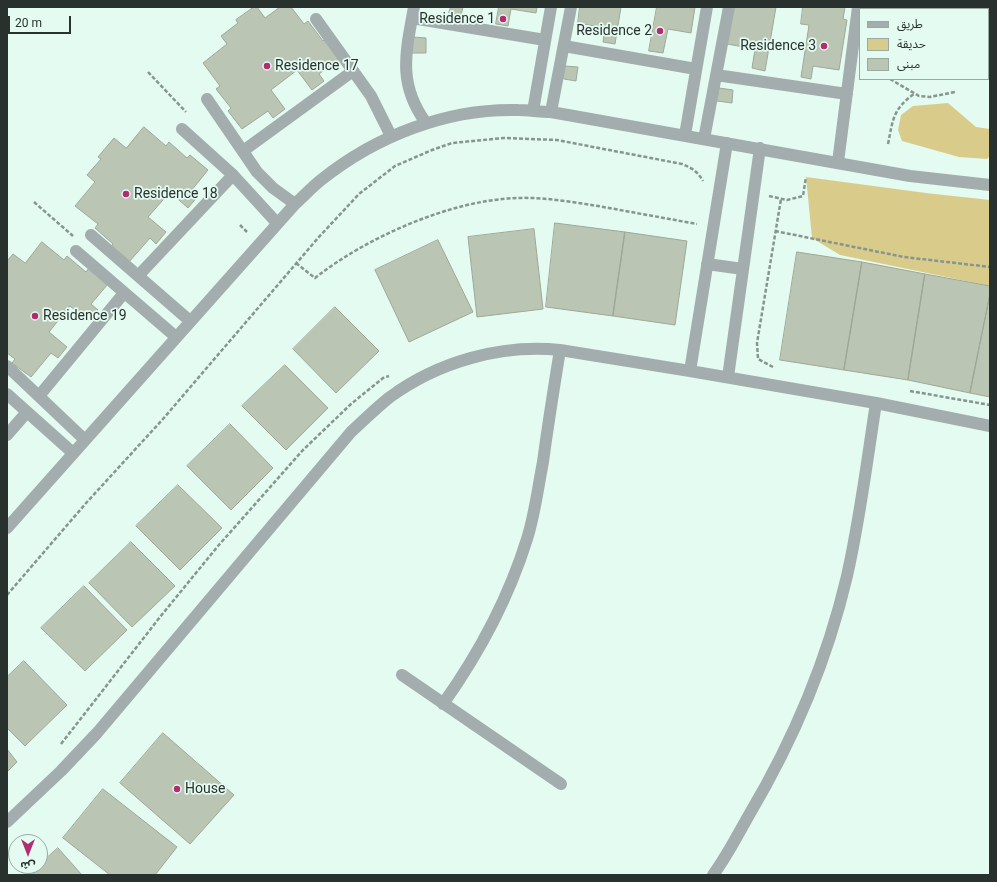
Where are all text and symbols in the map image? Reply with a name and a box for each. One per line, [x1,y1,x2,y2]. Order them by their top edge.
scale bar [10,8,73,34]
legend [859,8,989,80]
place label: Residence 1 [419,11,495,27]
marker: Residence 1 [498,14,508,24]
text: 20 m [15,16,42,30]
text: طريق [897,17,923,31]
place label: Residence 2 [576,23,652,39]
marker: Residence 2 [655,26,665,36]
text: حديقة [897,37,926,51]
place label: Residence 3 [740,38,816,54]
marker: Residence 3 [819,41,829,51]
text: مبنى [897,57,920,71]
place label: Residence 17 [275,58,359,74]
marker: Residence 17 [262,61,272,71]
place label: Residence 18 [134,186,218,202]
marker: Residence 18 [121,189,131,199]
place label: Residence 19 [43,308,127,324]
marker: Residence 19 [30,311,40,321]
place label: House [185,781,225,797]
marker: House [172,784,182,794]
north arrow [8,834,48,874]
text: ش [20,859,36,872]

